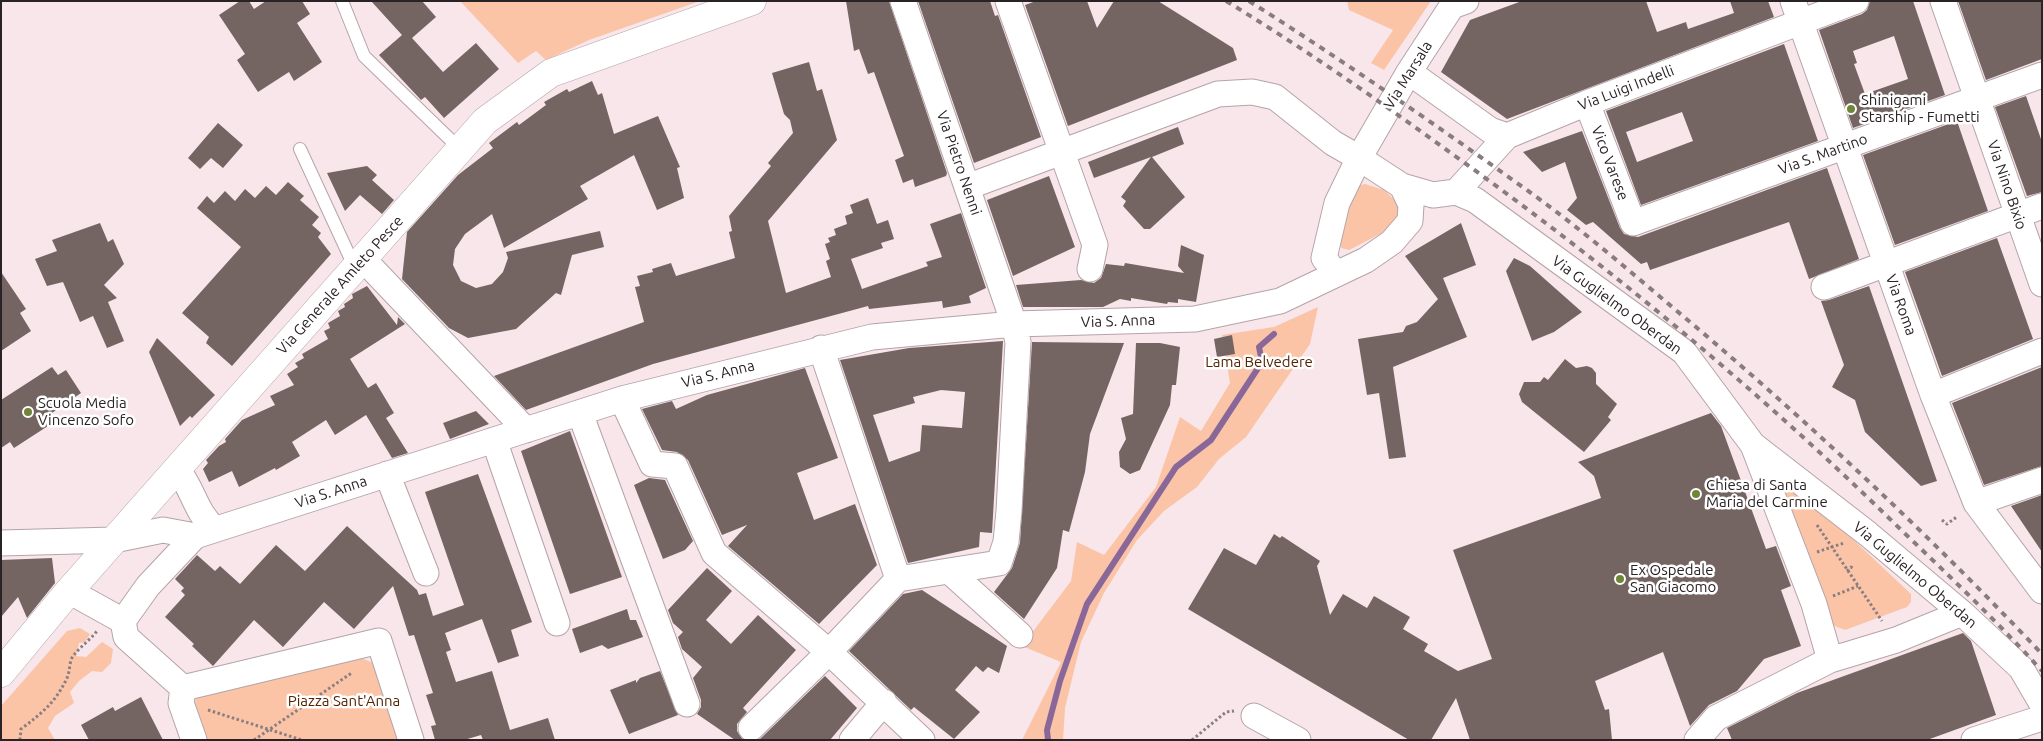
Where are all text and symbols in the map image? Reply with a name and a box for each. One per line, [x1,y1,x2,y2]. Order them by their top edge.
street label: Via Marsala [1380,38,1436,112]
street label: Via Luigi Indelli [1575,61,1677,115]
place label: Shinigami Starship - Fumetti [1861,91,1980,126]
marker: Shinigami Starship - Fumetti [1845,103,1857,115]
street label: Via Pietro Nenni [933,108,985,218]
street label: Vico Varese [1588,123,1632,203]
street label: Via S. Martino [1776,130,1870,178]
street label: Via Nino Bixio [1983,138,2031,232]
street label: Via Generale Amleto Pesce [273,212,407,358]
street label: Via Guglielmo Oberdan [1548,252,1686,358]
street label: Via Roma [1882,272,1920,338]
street label: Via S. Anna [1080,311,1156,331]
park label: Lama Belvedere [1205,353,1313,371]
street label: Via S. Anna [680,356,756,392]
place label: Scuola Media Vincenzo Sofo [38,394,134,429]
marker: Scuola Media Vincenzo Sofo [22,406,34,418]
street label: Via S. Anna [293,472,369,512]
place label: Chiesa di Santa Maria del Carmine [1706,476,1828,511]
marker: Chiesa di Santa Maria del Carmine [1690,488,1702,500]
street label: Via Guglielmo Oberdan [1849,518,1981,632]
place label: Ex Ospedale San Giacomo [1630,561,1716,596]
marker: Ex Ospedale San Giacomo [1614,573,1626,585]
park label: Piazza Sant'Anna [288,692,400,710]

